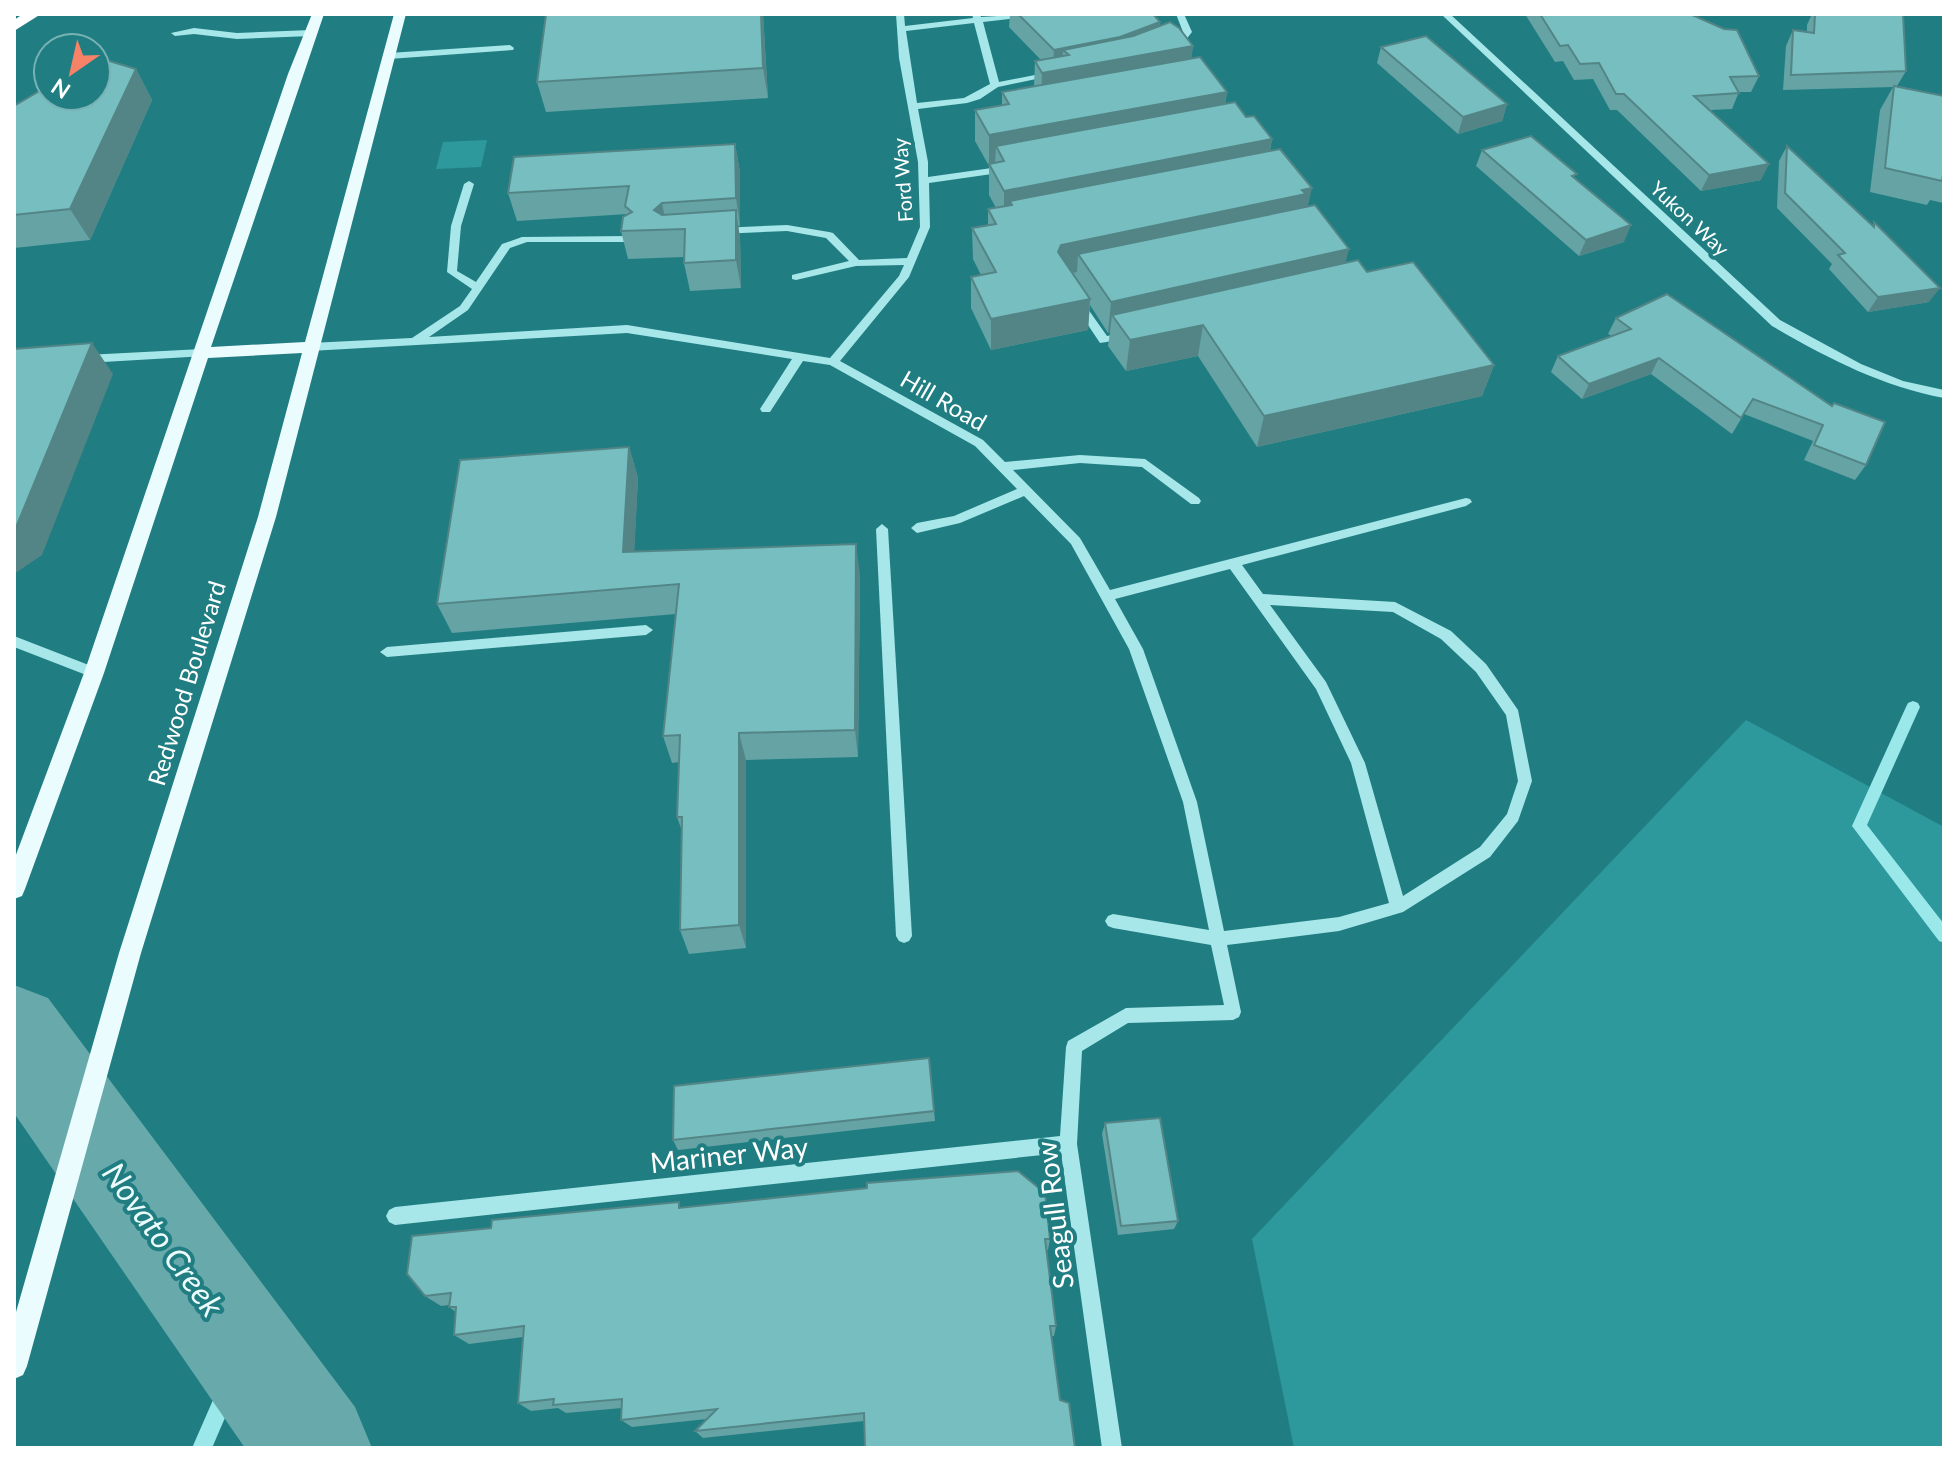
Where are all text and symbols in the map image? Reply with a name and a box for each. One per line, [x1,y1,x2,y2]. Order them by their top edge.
north arrow [32,32,112,112]
text: N [46,73,75,105]
street label: Ford Way [887,136,917,223]
street label: Yukon Way [1646,176,1735,261]
street label: Hill Road [896,364,992,436]
street label: Redwood Boulevard [141,577,231,789]
street label: Mariner Way [648,1129,810,1179]
street label: Seagull Row [1028,1139,1080,1291]
water label: Novato Creek [95,1155,233,1324]

